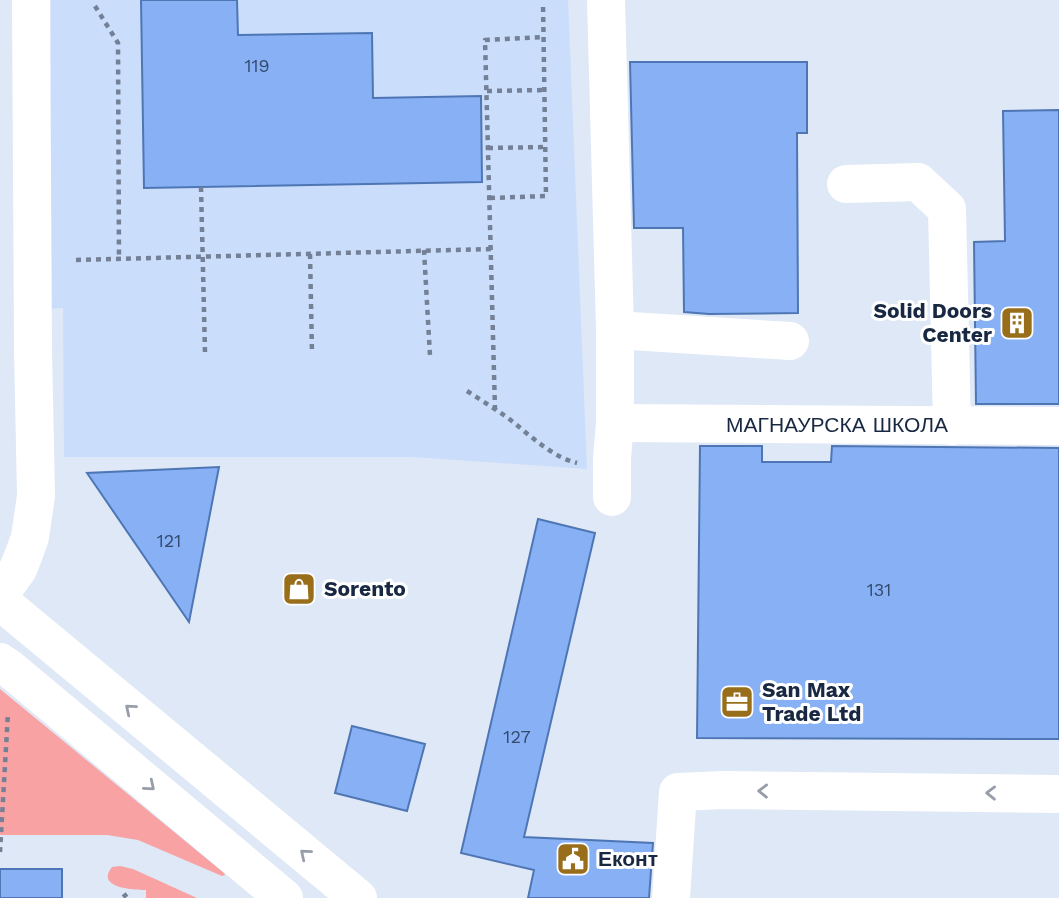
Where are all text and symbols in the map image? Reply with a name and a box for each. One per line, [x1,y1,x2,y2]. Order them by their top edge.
house number: 119 [244,55,270,76]
place label: Solid Doors Center [873,298,992,347]
building icon: Solid Doors Center [998,304,1036,342]
street label: МАГНАУРСКА ШКОЛА [726,412,948,437]
house number: 121 [157,530,181,551]
shop icon: Sorento [280,570,318,608]
place label: Sorento [324,576,406,601]
house number: 131 [867,579,891,600]
place label: San Max Trade Ltd [762,677,861,726]
office icon: San Max Trade Ltd [718,683,756,721]
one-way arrow [126,705,139,717]
house number: 127 [503,726,531,747]
one-way arrow [141,778,154,790]
one-way arrow [758,783,768,799]
one-way arrow [985,785,996,801]
public building icon: Еконт [554,840,592,878]
place label: Еконт [598,846,658,871]
one-way arrow [301,850,313,863]

